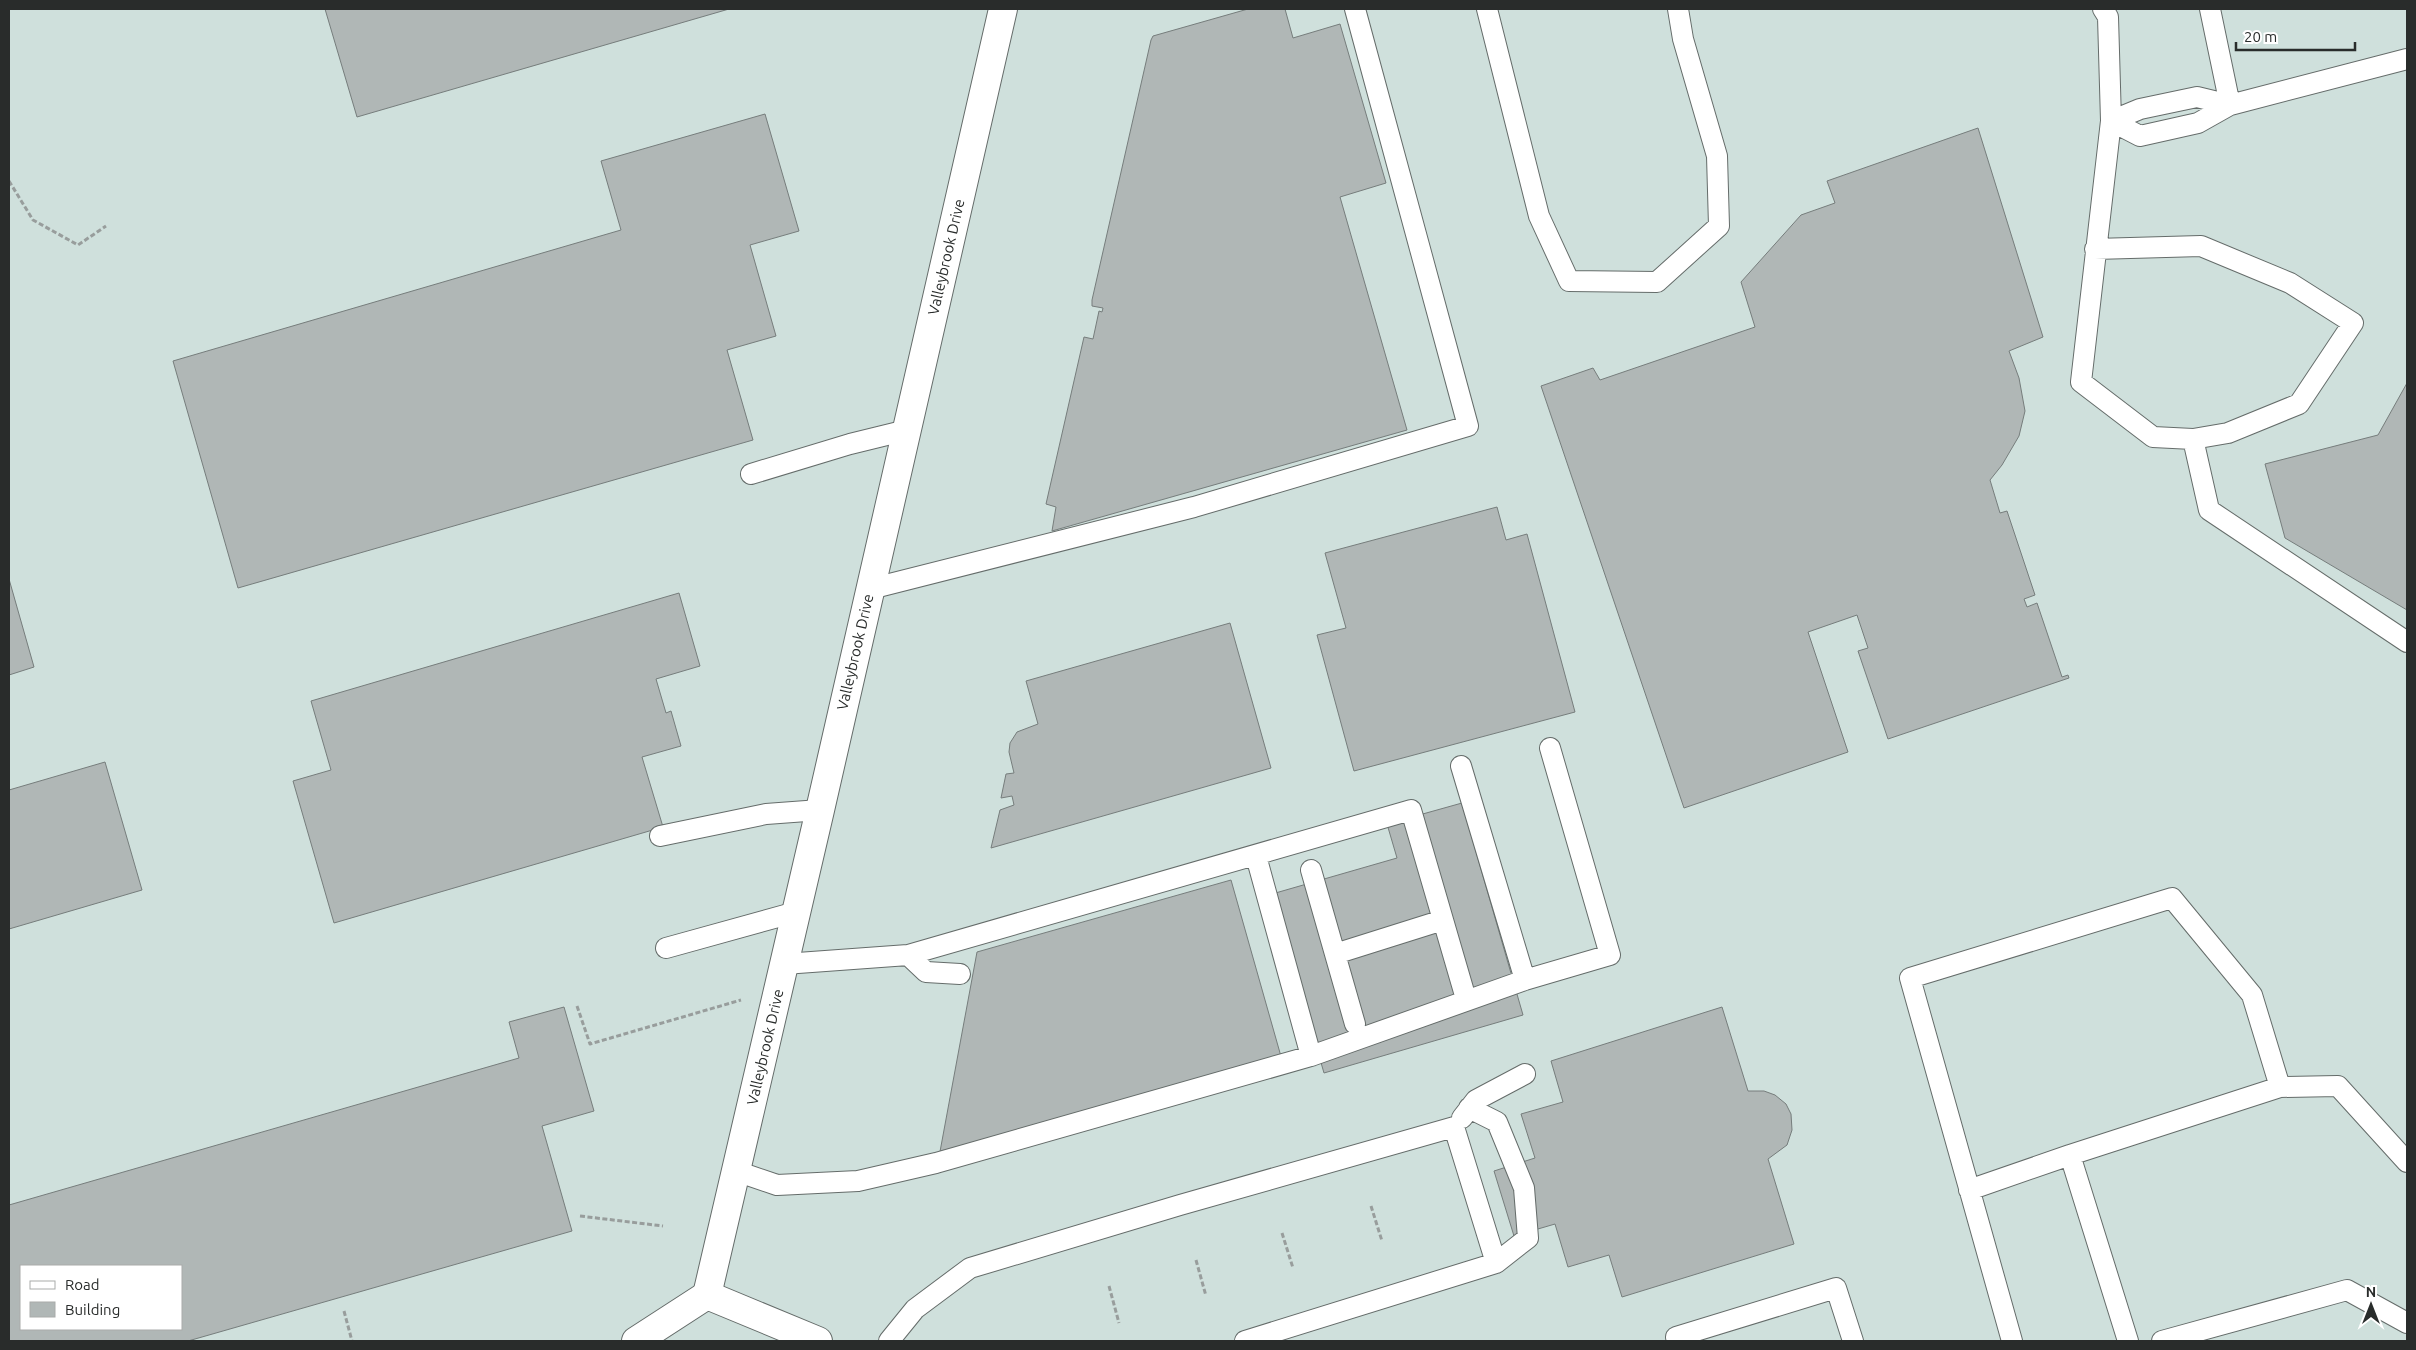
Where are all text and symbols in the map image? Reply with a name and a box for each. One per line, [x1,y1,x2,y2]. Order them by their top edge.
scale bar [2236,20,2355,52]
text: 20 m [2244,28,2277,45]
street label: Valleybrook Drive [924,197,968,317]
street label: Valleybrook Drive [833,592,877,712]
street label: Valleybrook Drive [743,987,787,1107]
legend [20,1265,182,1330]
text: Road [65,1276,100,1293]
north arrow [2346,1280,2396,1330]
text: N [2366,1284,2376,1300]
text: Building [65,1301,120,1318]

